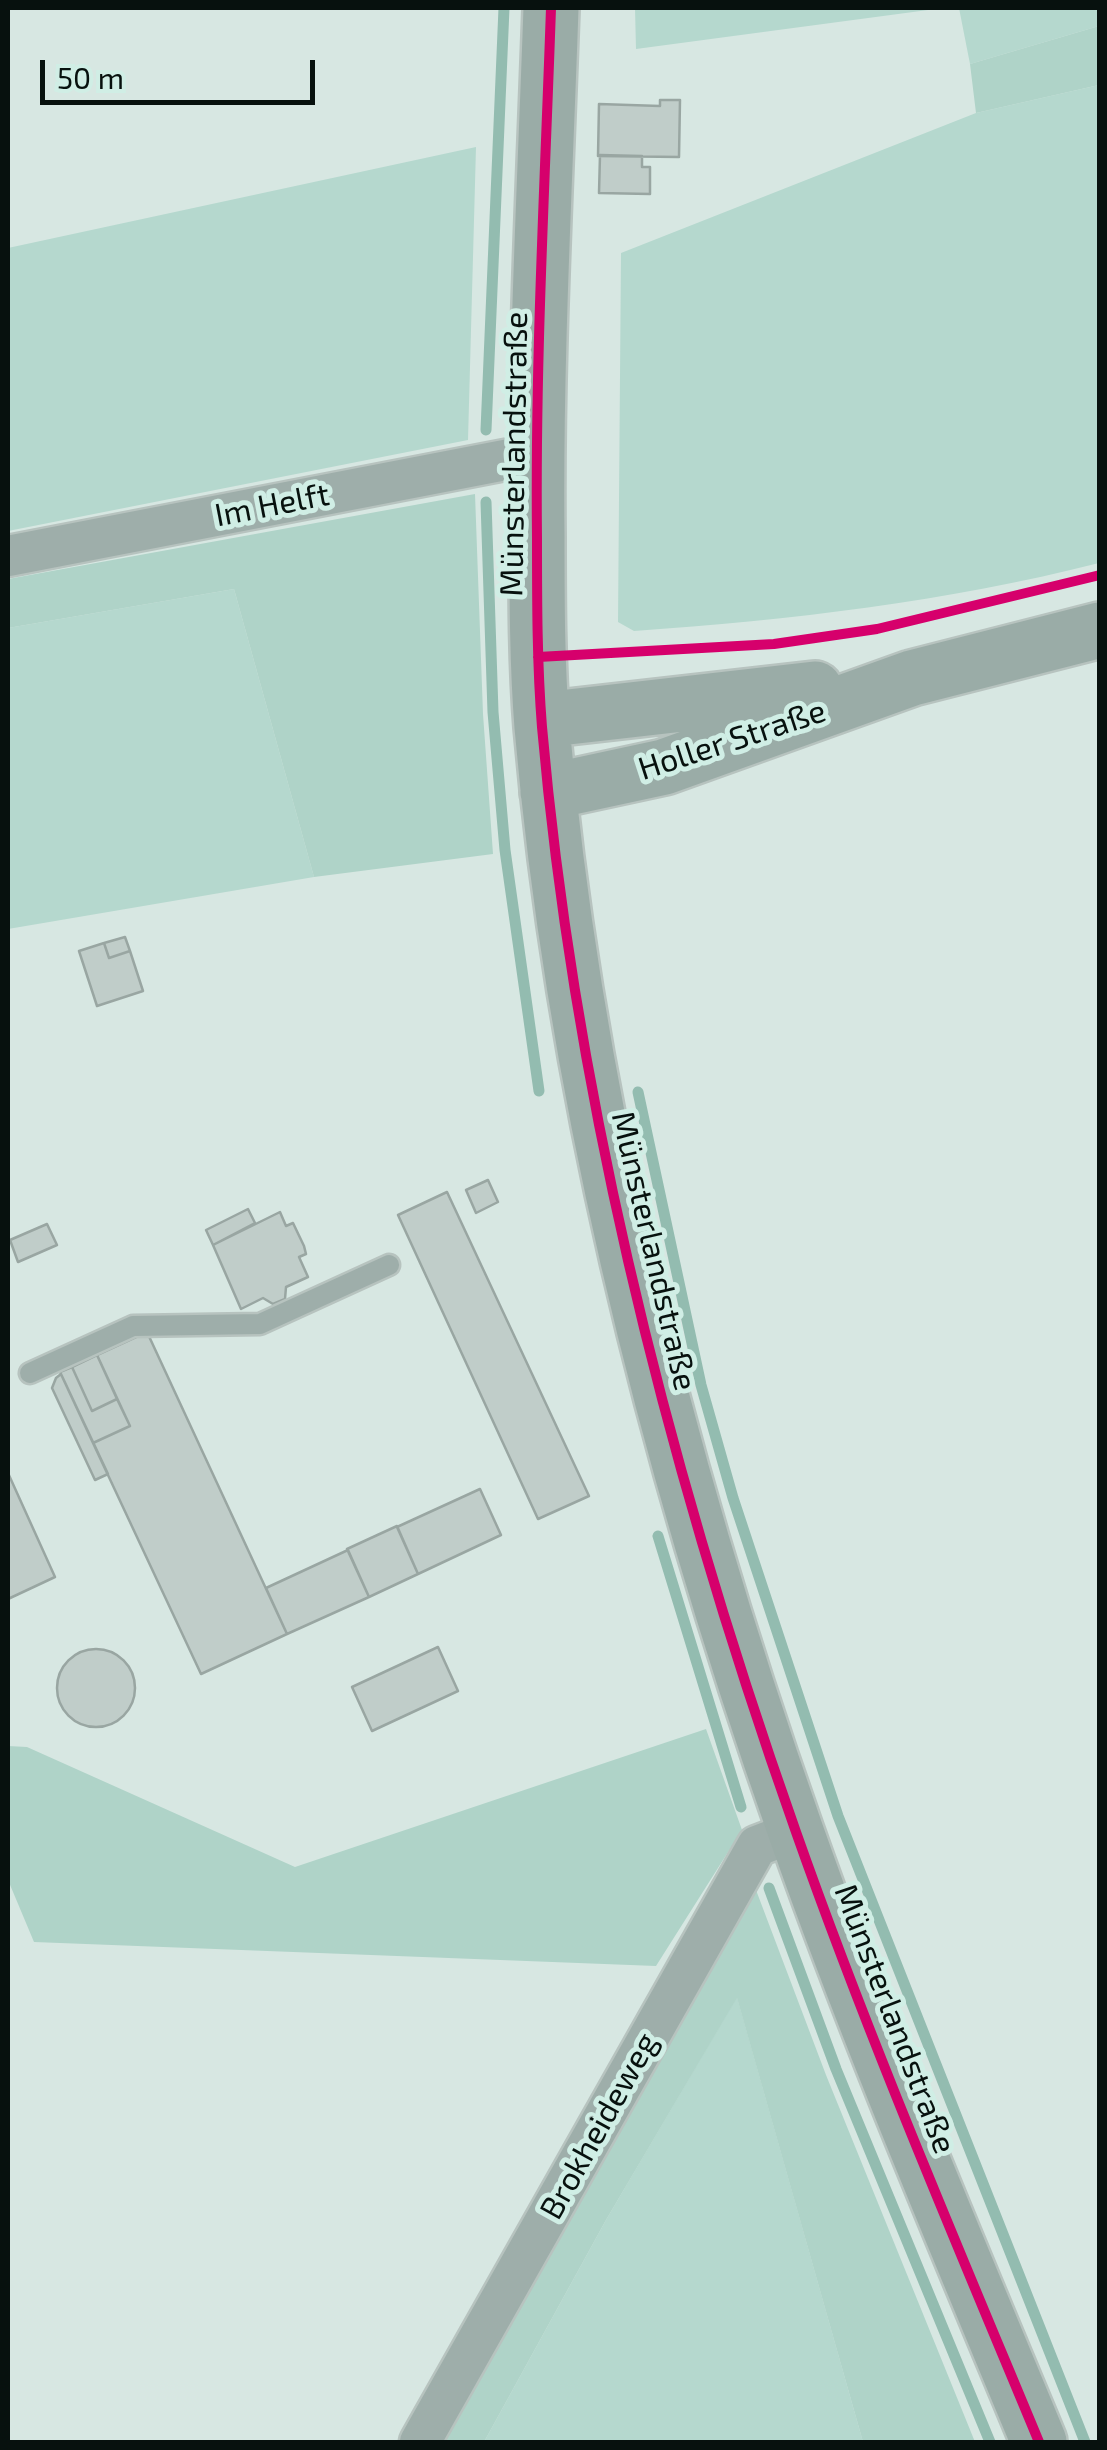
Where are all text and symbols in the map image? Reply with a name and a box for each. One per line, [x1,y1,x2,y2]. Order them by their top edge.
scale bar [45,40,320,102]
text: 50 m [57,59,124,95]
street label: Münsterlandstraße [492,311,536,597]
street label: Im Helft [211,475,333,535]
street label: Holler Straße [633,692,831,788]
street label: Münsterlandstraße [603,1108,705,1394]
street label: Münsterlandstraße [826,1879,964,2159]
street label: Brokheideweg [532,2026,666,2226]

